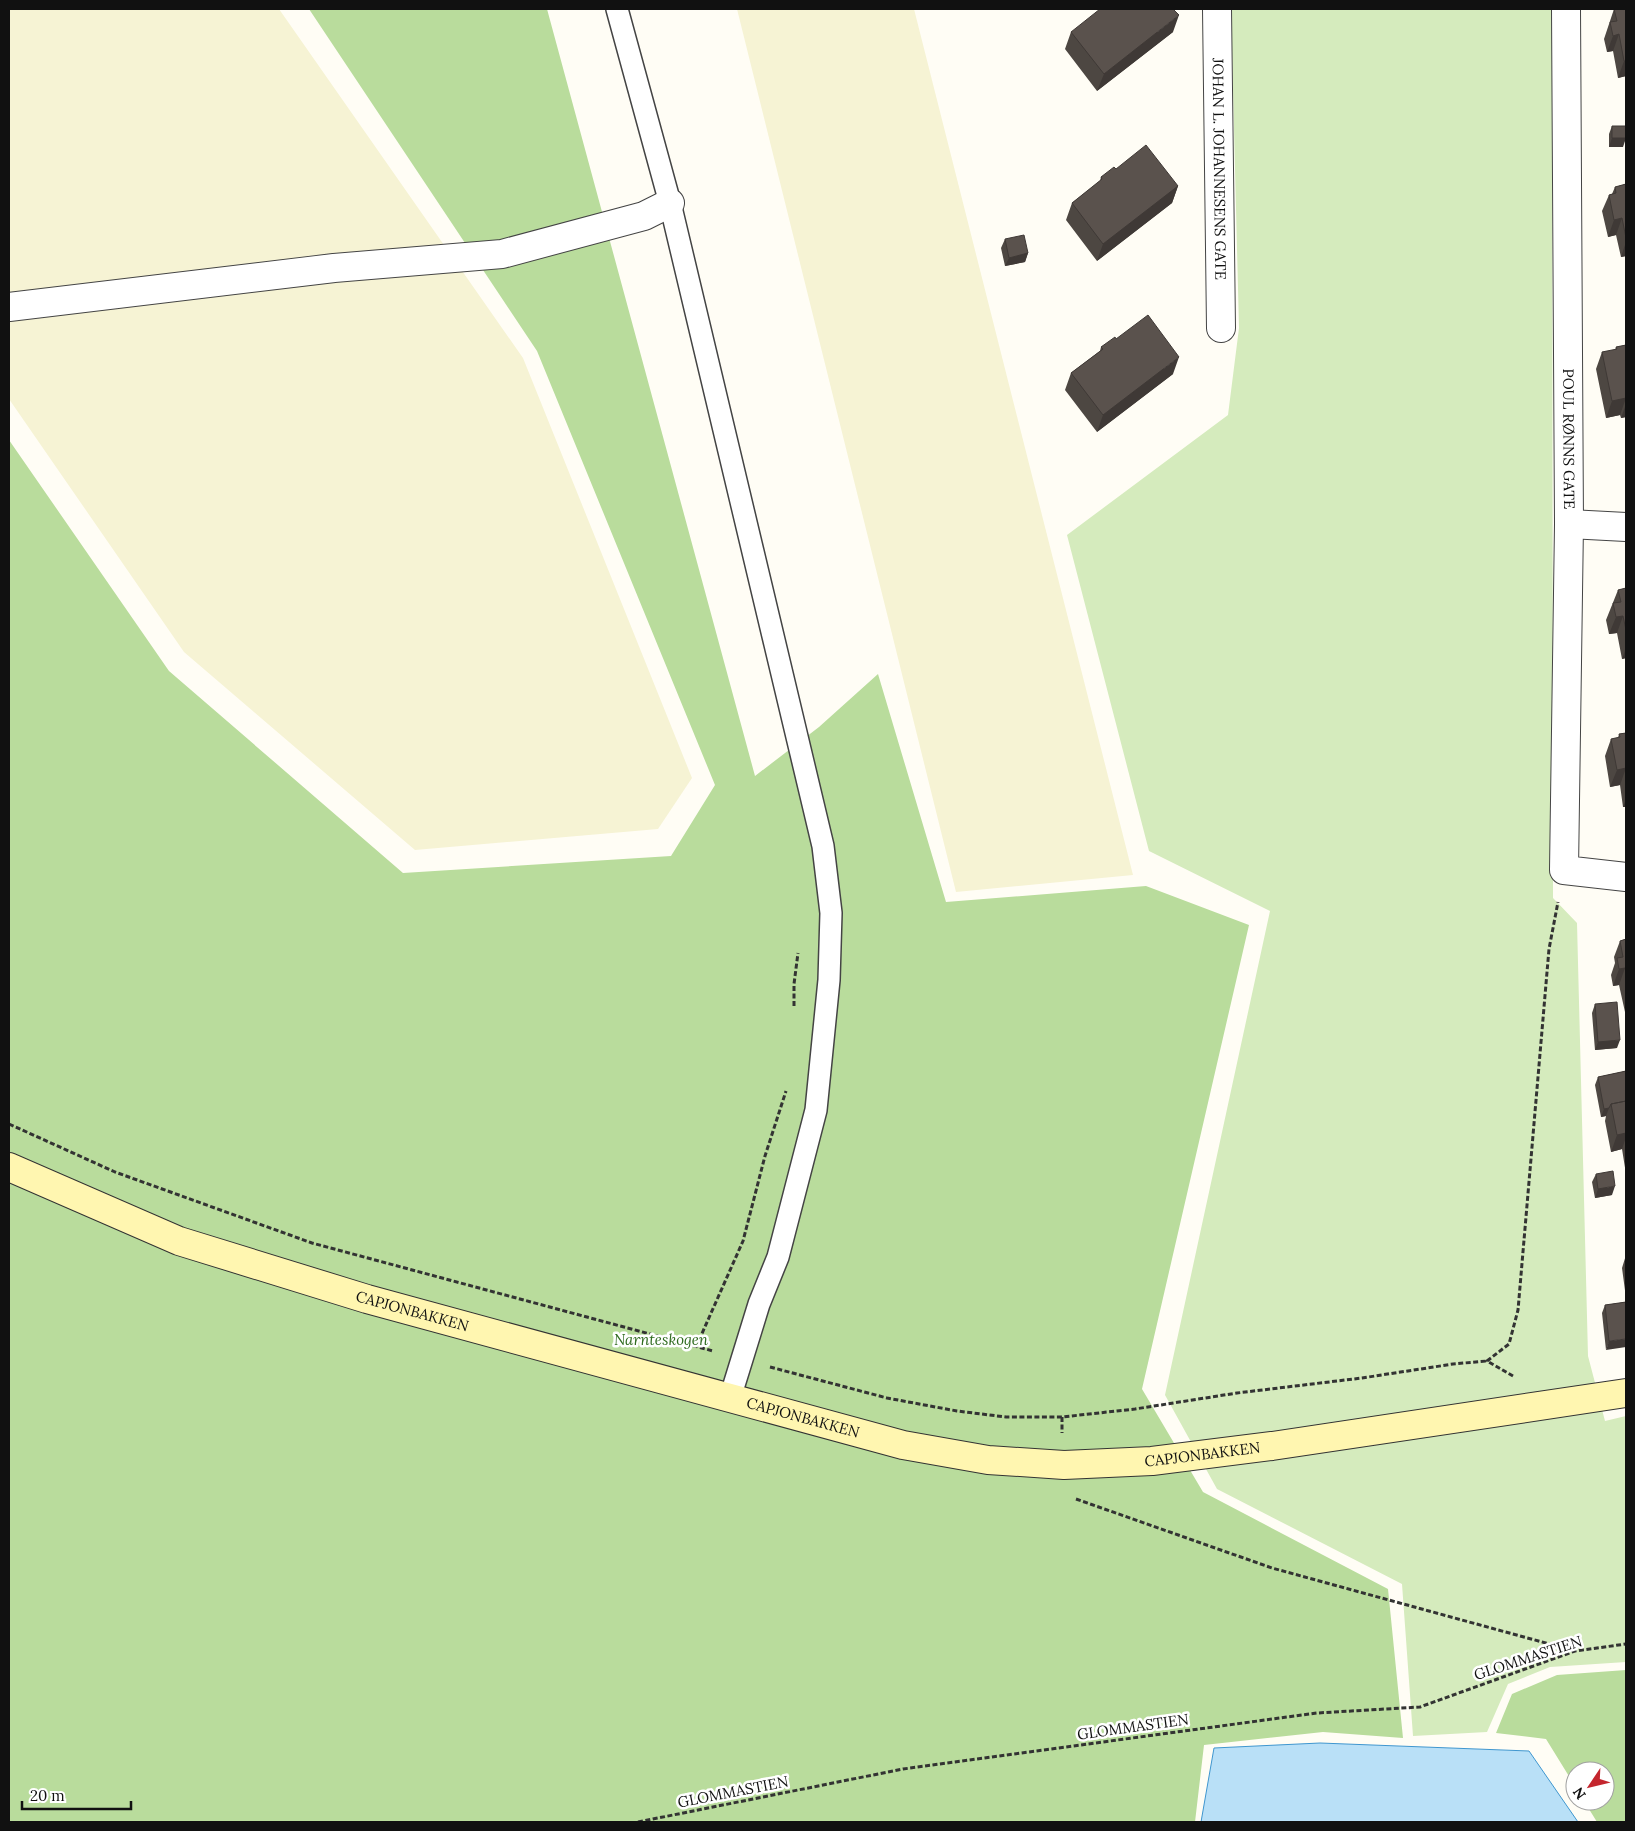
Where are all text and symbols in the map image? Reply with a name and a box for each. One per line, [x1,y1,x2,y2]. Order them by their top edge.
street label: JOHAN L. JOHANNESENS GATE [1209,57,1230,280]
street label: POUL RØNNS GATE [1559,369,1579,509]
street label: CAPJONBAKKEN [353,1286,471,1335]
park label: Narnteskogen [614,1330,709,1349]
street label: CAPJONBAKKEN [744,1393,862,1442]
street label: CAPJONBAKKEN [1144,1438,1261,1470]
street label: GLOMMASTIEN [1471,1631,1584,1684]
street label: GLOMMASTIEN [1076,1709,1190,1744]
north arrow [1565,1761,1615,1811]
street label: GLOMMASTIEN [676,1771,790,1812]
scale bar [22,1778,131,1810]
text: N [1569,1784,1590,1803]
text: 20 m [30,1786,65,1805]

